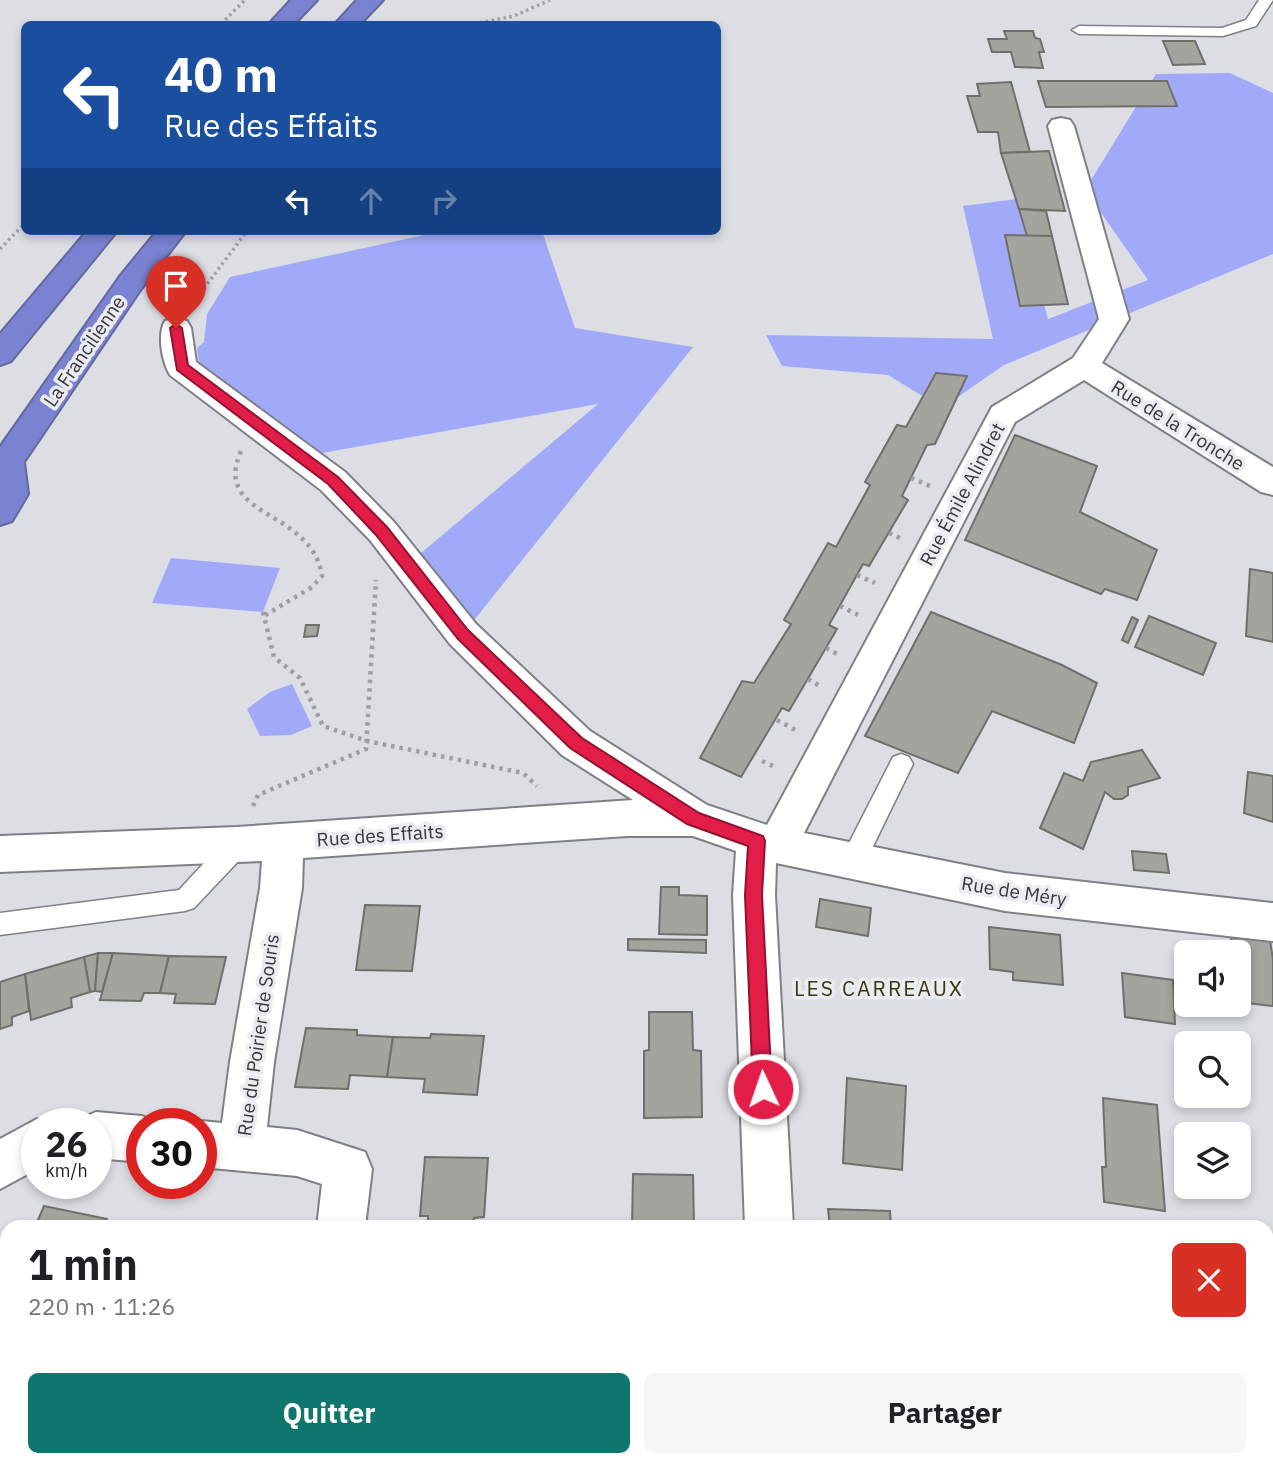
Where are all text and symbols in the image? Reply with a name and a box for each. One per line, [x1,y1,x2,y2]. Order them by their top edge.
text: 40 m [164,42,278,105]
icon: left [49,49,140,140]
text: Rue des Effaits [164,104,378,146]
icon: left [279,182,317,220]
icon: ahead [352,182,390,220]
icon: right [425,182,463,220]
pin [146,256,206,328]
icon: arrive [157,267,195,305]
street label: La Francilienne [38,291,130,411]
street label: Rue de la Tronche [1107,374,1249,476]
street label: Rue Émile Alindret [914,418,1010,570]
street label: Rue des Effaits [316,819,444,851]
street label: Rue de Méry [960,871,1069,911]
street label: Rue du Poirier de Souris [232,932,284,1138]
map controls [1174,940,1251,1199]
button: sound [1174,940,1251,1017]
district label: LES CARREAUX [794,974,964,1002]
button: search [1174,1031,1251,1108]
position arrow [726,1052,800,1126]
speed limit sign: 30 [126,1108,217,1199]
text: 26 [45,1121,88,1167]
button: layers [1174,1122,1251,1199]
text: km/h [45,1159,88,1182]
text: 1 min [28,1237,138,1292]
button: close [1172,1243,1246,1317]
text: 220 m · 11:26 [28,1291,175,1321]
button: Quitter [28,1373,630,1453]
button: Partager [644,1373,1246,1453]

